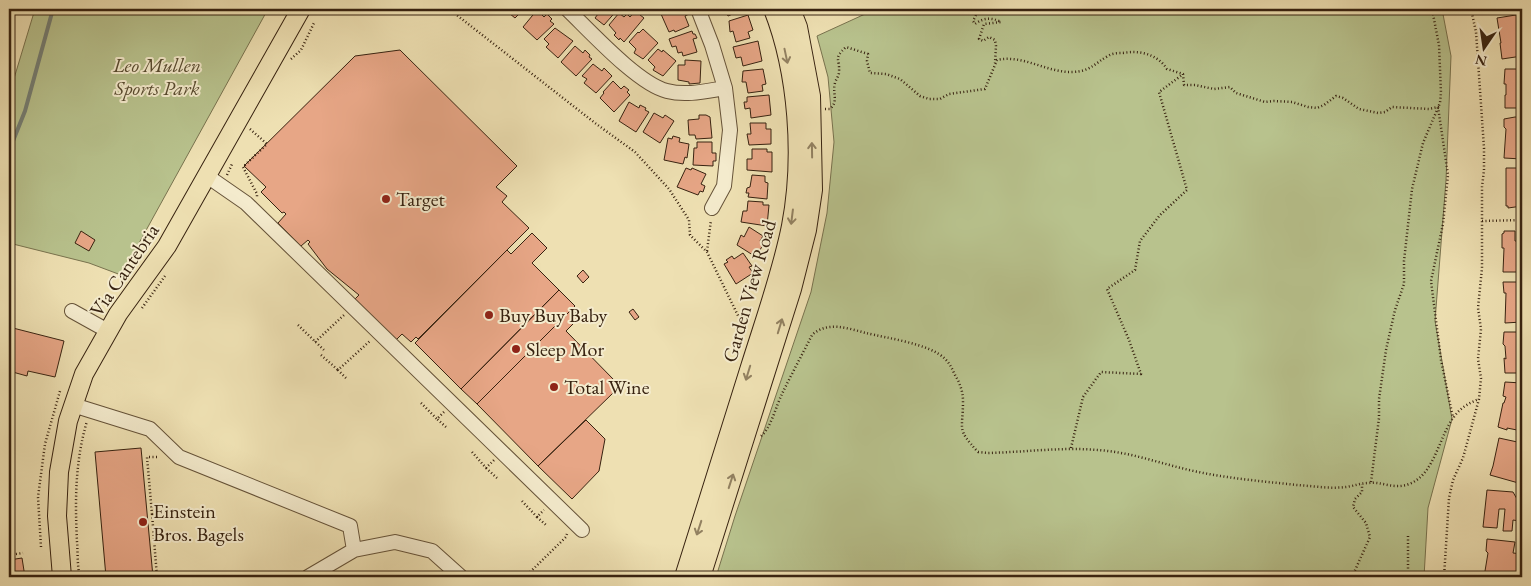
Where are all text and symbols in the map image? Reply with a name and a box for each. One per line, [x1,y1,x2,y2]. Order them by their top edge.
north arrow [1458,22,1508,72]
one-way arrow [782,47,792,63]
text: N [1473,50,1489,71]
park label: Leo Mullen Sports Park [112,52,201,101]
one-way arrow [808,142,817,158]
place label: Target [396,186,445,212]
marker: Target [380,193,392,205]
one-way arrow [787,209,797,225]
street label: Garden View Road [716,216,782,365]
street label: Via Cantebria [83,219,165,321]
place label: Buy Buy Baby [499,302,608,328]
marker: Buy Buy Baby [483,309,495,321]
one-way arrow [776,318,786,334]
place label: Sleep Mor [526,336,604,362]
marker: Sleep Mor [510,343,522,355]
one-way arrow [743,365,752,380]
place label: Total Wine [564,374,650,400]
marker: Total Wine [548,381,560,393]
one-way arrow [727,473,737,489]
place label: Einstein Bros. Bagels [153,498,244,547]
marker: Einstein Bros. Bagels [137,516,149,528]
one-way arrow [694,520,704,536]

